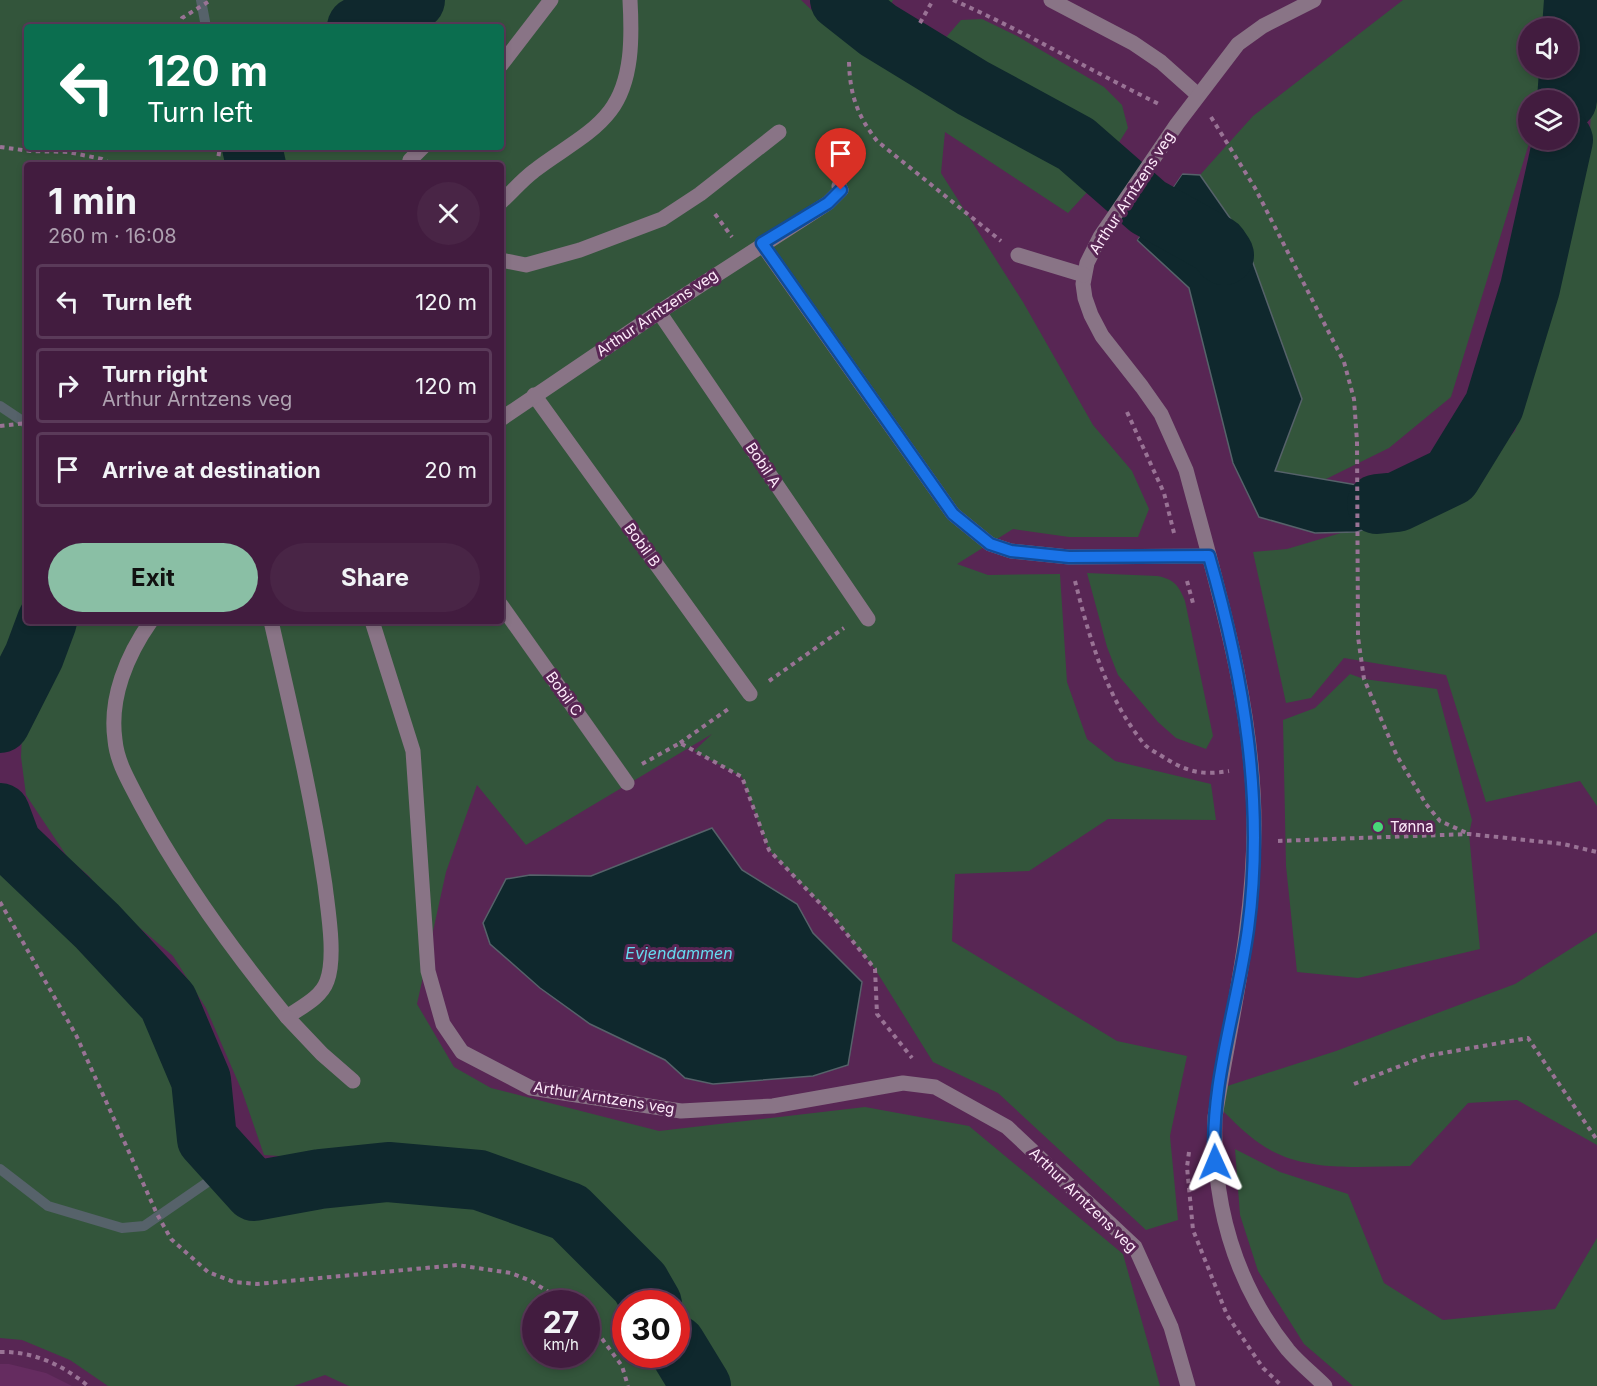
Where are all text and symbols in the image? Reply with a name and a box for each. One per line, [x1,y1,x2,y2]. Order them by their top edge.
map controls [1518,18,1578,150]
button: sound [1518,18,1578,78]
text: 120 m [147,45,268,96]
icon: left [48,48,126,126]
button: layers [1518,90,1578,150]
text: Turn left [147,96,253,129]
pin [815,128,866,190]
street label: Arthur Arntzens veg [1085,128,1178,258]
icon: arrive [824,137,857,170]
text: 1 min [48,179,137,223]
button: close [417,182,480,245]
text: 260 m · 16:08 [48,224,177,248]
street label: Arthur Arntzens veg [592,265,721,360]
icon: left [51,285,84,318]
text: Turn left [102,289,192,315]
text: 120 m [415,289,477,315]
text: Turn right [102,361,208,387]
icon: right [51,369,84,402]
text: 120 m [415,373,477,399]
text: Arthur Arntzens veg [102,387,292,411]
street label: Bobil A [742,439,785,491]
icon: arrive [51,453,84,486]
text: Arrive at destination [102,457,321,483]
text: 20 m [424,457,477,483]
street label: Bobil B [620,519,665,570]
button: Exit [48,543,258,612]
button: Share [270,543,480,612]
street label: Bobil C [542,668,587,720]
place label: Tønna [1390,817,1434,836]
marker: Tønna [1371,820,1385,834]
water label: Evjendammen [625,943,733,963]
street label: Arthur Arntzens veg [532,1077,676,1118]
position arrow [1183,1130,1247,1194]
street label: Arthur Arntzens veg [1025,1143,1141,1256]
speed limit sign: 30 [612,1290,690,1368]
text: 27 [543,1304,579,1340]
text: km/h [543,1335,579,1354]

